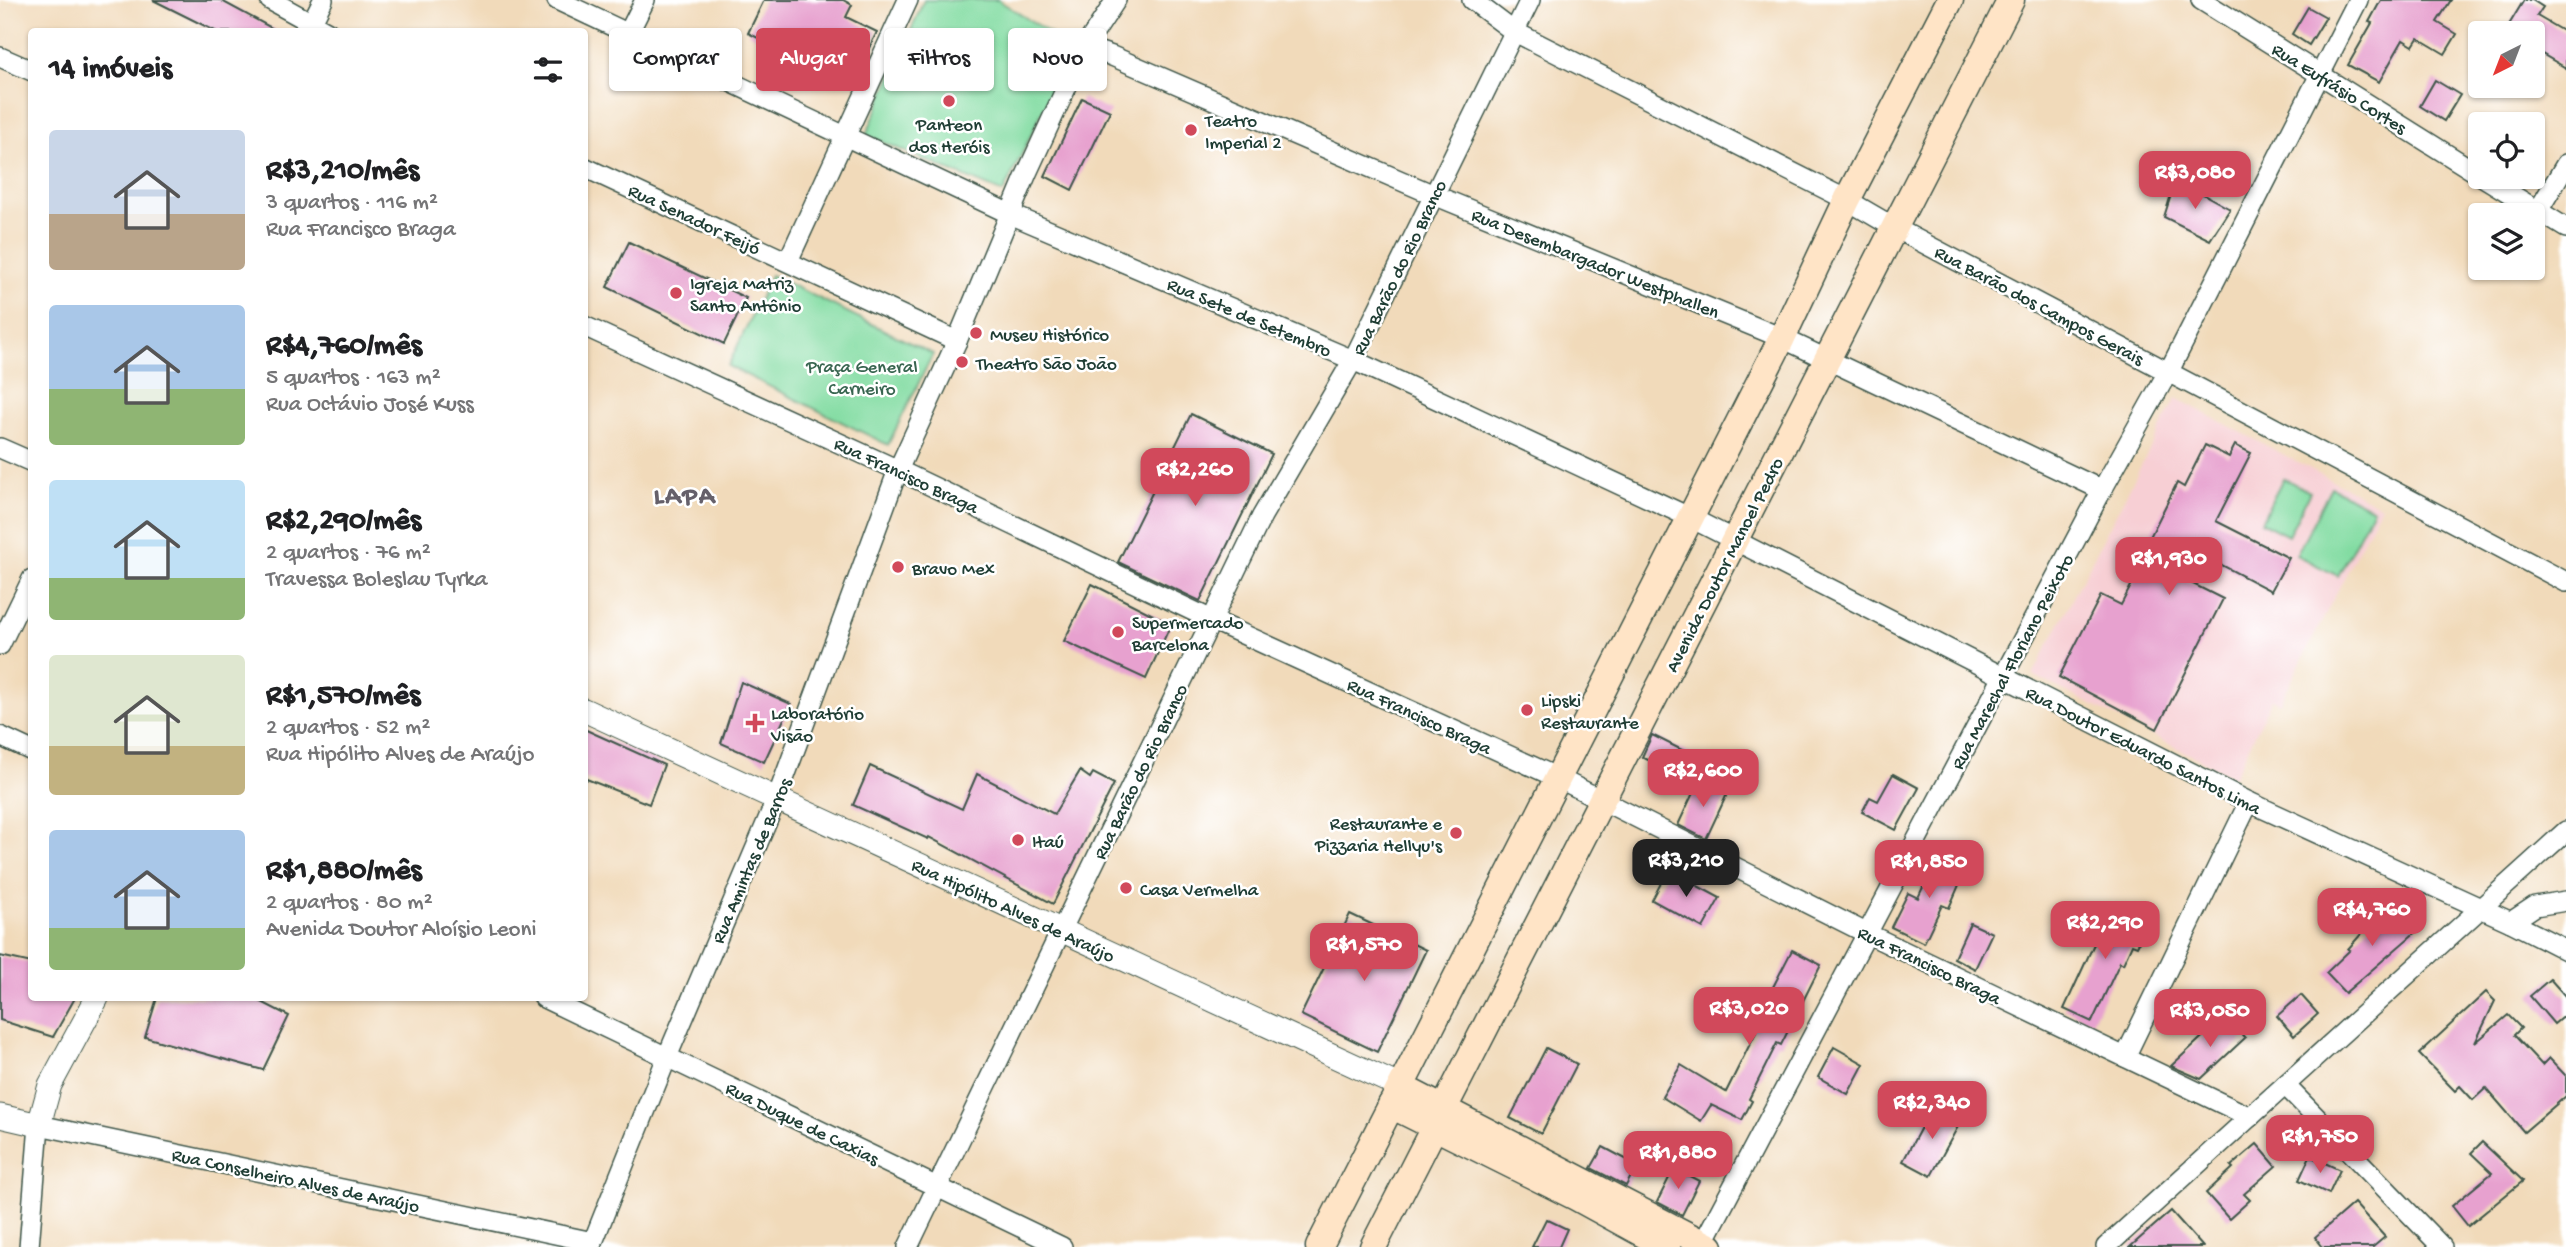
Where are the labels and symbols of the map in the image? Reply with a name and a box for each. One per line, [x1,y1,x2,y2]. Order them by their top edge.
north arrow [2468,21,2544,98]
street label: Rua Eufrásio Cortes [2266,39,2411,141]
marker: Panteon dos Heróis [941,93,957,109]
place label: Teatro Imperial 2 [1204,111,1282,156]
place label: Panteon dos Heróis [909,115,990,160]
marker: Teatro Imperial 2 [1183,122,1199,138]
pin: R$3,080 [2130,152,2260,211]
street label: Rua Barão do Rio Branco [1349,177,1454,360]
street label: Rua Senador Feijó [624,180,763,262]
street label: Rua Desembargador Westphallen [1467,205,1722,326]
street label: Rua Barão dos Campos Gerais [1930,242,2148,373]
place label: Igreja Matriz Santo Antônio [690,274,802,319]
street label: Rua Sete de Setembro [1163,274,1334,364]
marker: Igreja Matriz Santo Antônio [668,285,684,301]
marker: Museu Histórico [968,325,984,341]
place label: Museu Histórico [990,325,1109,348]
marker: Theatro São João [954,354,970,370]
place label: Theatro São João [975,354,1117,377]
park label: Praça General Carneiro [805,357,918,402]
street label: Rua Francisco Braga [830,434,983,521]
pin: R$2,260 [1130,448,1260,508]
street label: Avenida Doutor Manoel Pedro [1662,454,1790,677]
district label: LAPA [654,483,716,514]
pin: R$1,930 [2104,538,2234,597]
street label: Rua Marechal Floriano Peixoto [1947,551,2081,774]
marker: Bravo Mex [890,559,906,575]
place label: Bravo Mex [911,559,995,582]
place label: Supermercado Barcelona [1131,613,1244,658]
marker: Supermercado Barcelona [1110,624,1126,640]
street label: Rua Francisco Braga [1343,675,1496,762]
street label: Rua Barão do Rio Branco [1090,681,1195,864]
street label: Rua Doutor Eduardo Santos Lima [2021,683,2265,822]
place label: Lipski Restaurante [1541,691,1639,736]
marker: Lipski Restaurante [1519,702,1535,718]
place label: Laboratório Visão [770,704,864,749]
marker: Laboratório Visão [745,713,765,733]
pin: R$2,600 [1638,750,1768,809]
street label: Rua Amintas de Barros [708,774,799,948]
place label: Restaurante e Pizzaria Hellyu's [1314,814,1443,859]
marker: Restaurante e Pizzaria Hellyu's [1448,825,1464,841]
marker: Itaú [1010,832,1026,848]
place label: Itaú [1032,832,1064,855]
pin: R$3,210 [1621,839,1751,899]
pin: R$1,850 [1864,841,1994,900]
street label: Rua Hipólito Alves de Araújo [907,855,1118,970]
marker: Casa Vermelha [1118,880,1134,896]
place label: Casa Vermelha [1140,880,1260,903]
pin: R$4,760 [2307,888,2437,948]
pin: R$2,290 [2040,902,2170,961]
street label: Rua Francisco Braga [1853,922,2005,1012]
pin: R$1,570 [1299,923,1429,983]
pin: R$3,020 [1684,988,1814,1047]
pin: R$3,050 [2145,990,2275,1049]
street label: Rua Duque de Caxias [721,1078,883,1173]
pin: R$2,340 [1867,1082,1997,1141]
pin: R$1,750 [2255,1116,2385,1175]
pin: R$1,880 [1613,1132,1743,1191]
street label: Rua Conselheiro Alves de Araújo [169,1145,421,1220]

